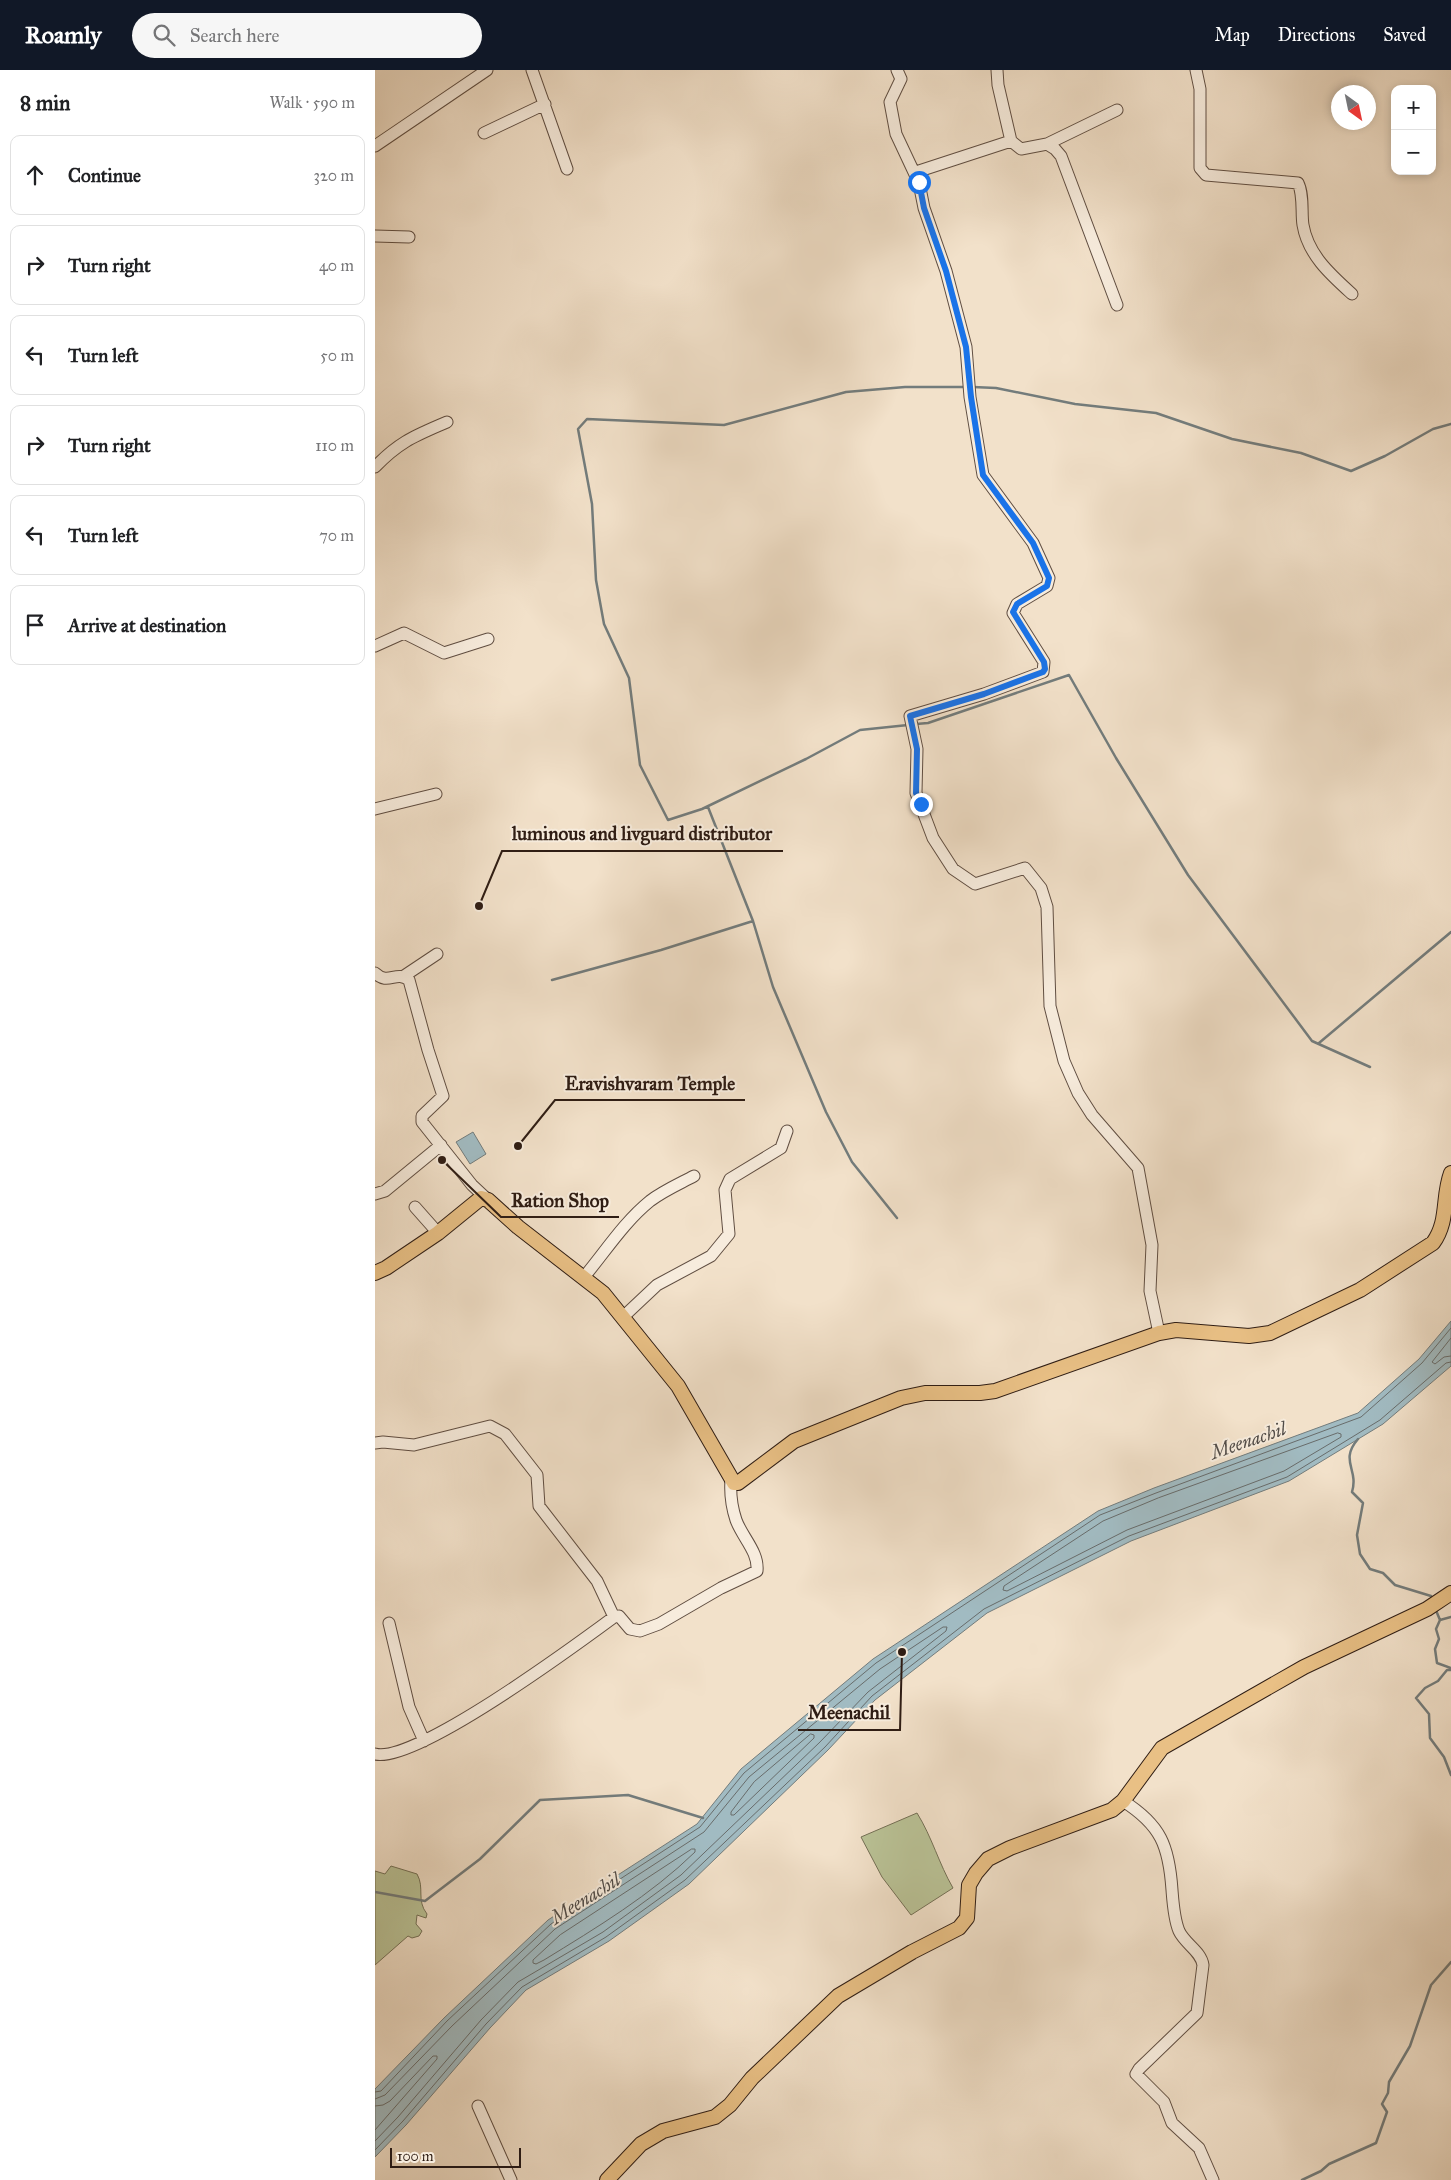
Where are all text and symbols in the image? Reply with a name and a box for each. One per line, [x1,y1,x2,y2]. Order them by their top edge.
search box [132,13,482,58]
text: Roamly [25,20,102,50]
icon: search [150,21,178,49]
text: Search here [190,24,280,47]
text: Map [1214,24,1250,46]
text: Directions [1278,24,1355,46]
text: Saved [1383,24,1426,46]
north arrow [1331,85,1376,130]
map controls [1391,85,1436,175]
button: + [1391,85,1436,130]
text: 8 min [20,90,70,116]
text: Walk · 590 m [269,93,355,112]
button: − [1391,130,1436,175]
icon: ahead [21,161,49,189]
text: Continue [68,164,141,187]
text: 320 m [314,166,354,185]
route start [908,171,931,194]
icon: right [21,251,49,279]
text: Turn right [68,254,151,277]
text: 40 m [319,256,354,275]
icon: left [21,341,49,369]
text: Turn left [68,344,138,367]
text: 50 m [320,346,354,365]
icon: right [21,431,49,459]
text: Turn right [68,434,151,457]
text: 110 m [315,436,354,455]
icon: left [21,521,49,549]
text: Turn left [68,524,138,547]
text: 70 m [319,526,354,545]
icon: arrive [21,611,49,639]
text: Arrive at destination [68,614,226,637]
route end [910,793,933,816]
callout: luminous and livguard distributor [502,817,783,851]
text: luminous and livguard distributor [511,822,773,846]
callout: Eravishvaram Temple [555,1066,745,1100]
text: Eravishvaram Temple [565,1072,735,1096]
callout: Ration Shop [501,1183,619,1217]
text: Ration Shop [511,1189,609,1213]
water label: Meenachil [1206,1416,1291,1465]
callout: Meenachil [798,1696,900,1730]
text: Meenachil [808,1701,891,1724]
water label: Meenachil [544,1867,626,1930]
scale bar [390,2145,521,2168]
text: 100 m [397,2148,434,2165]

